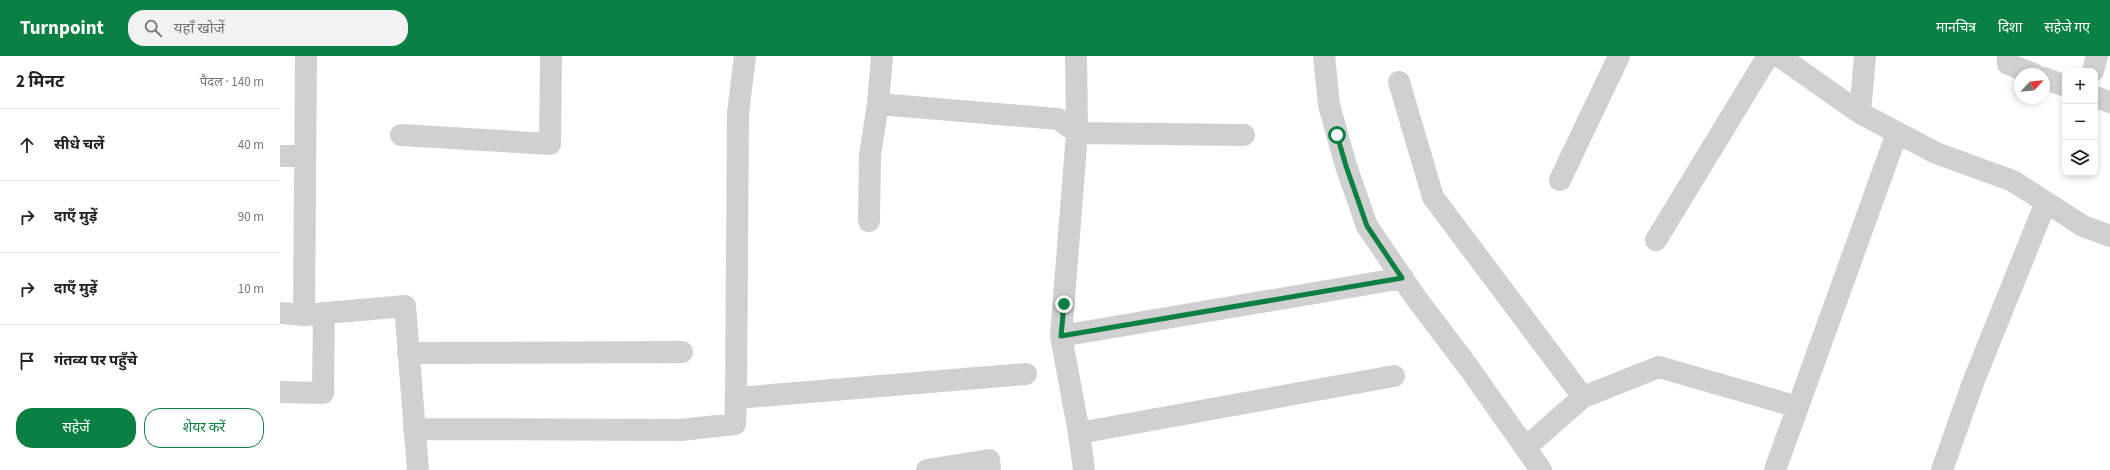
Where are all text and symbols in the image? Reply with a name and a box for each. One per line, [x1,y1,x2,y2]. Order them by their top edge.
search box [128,10,408,46]
text: Turnpoint [20,15,104,42]
icon: search [142,17,164,39]
text: यहाँ खोजें [174,18,225,39]
text: मानचित्र [1936,18,1976,38]
text: दिशा [1998,18,2022,38]
text: सहेजे गए [2044,18,2090,38]
north arrow [2014,68,2050,104]
map controls [2062,68,2098,176]
button: + [2062,68,2098,104]
text: 2 मिनट [16,70,64,94]
text: पैदल · 140 m [200,73,264,91]
button: − [2062,104,2098,140]
route start [1328,126,1346,144]
icon: ahead [16,134,38,156]
text: सीधे चलें [54,134,104,155]
text: 40 m [238,136,264,154]
button: layers [2062,140,2098,176]
icon: right [16,206,38,228]
text: दाएँ मुड़ें [54,206,97,227]
text: 90 m [238,208,264,226]
icon: right [16,278,38,300]
text: दाएँ मुड़ें [54,278,97,299]
text: 10 m [238,280,264,298]
route end [1055,295,1073,313]
icon: arrive [16,350,38,372]
text: गंतव्य पर पहुँचे [54,350,137,371]
button: सहेजें [16,408,136,448]
button: शेयर करें [144,408,264,448]

